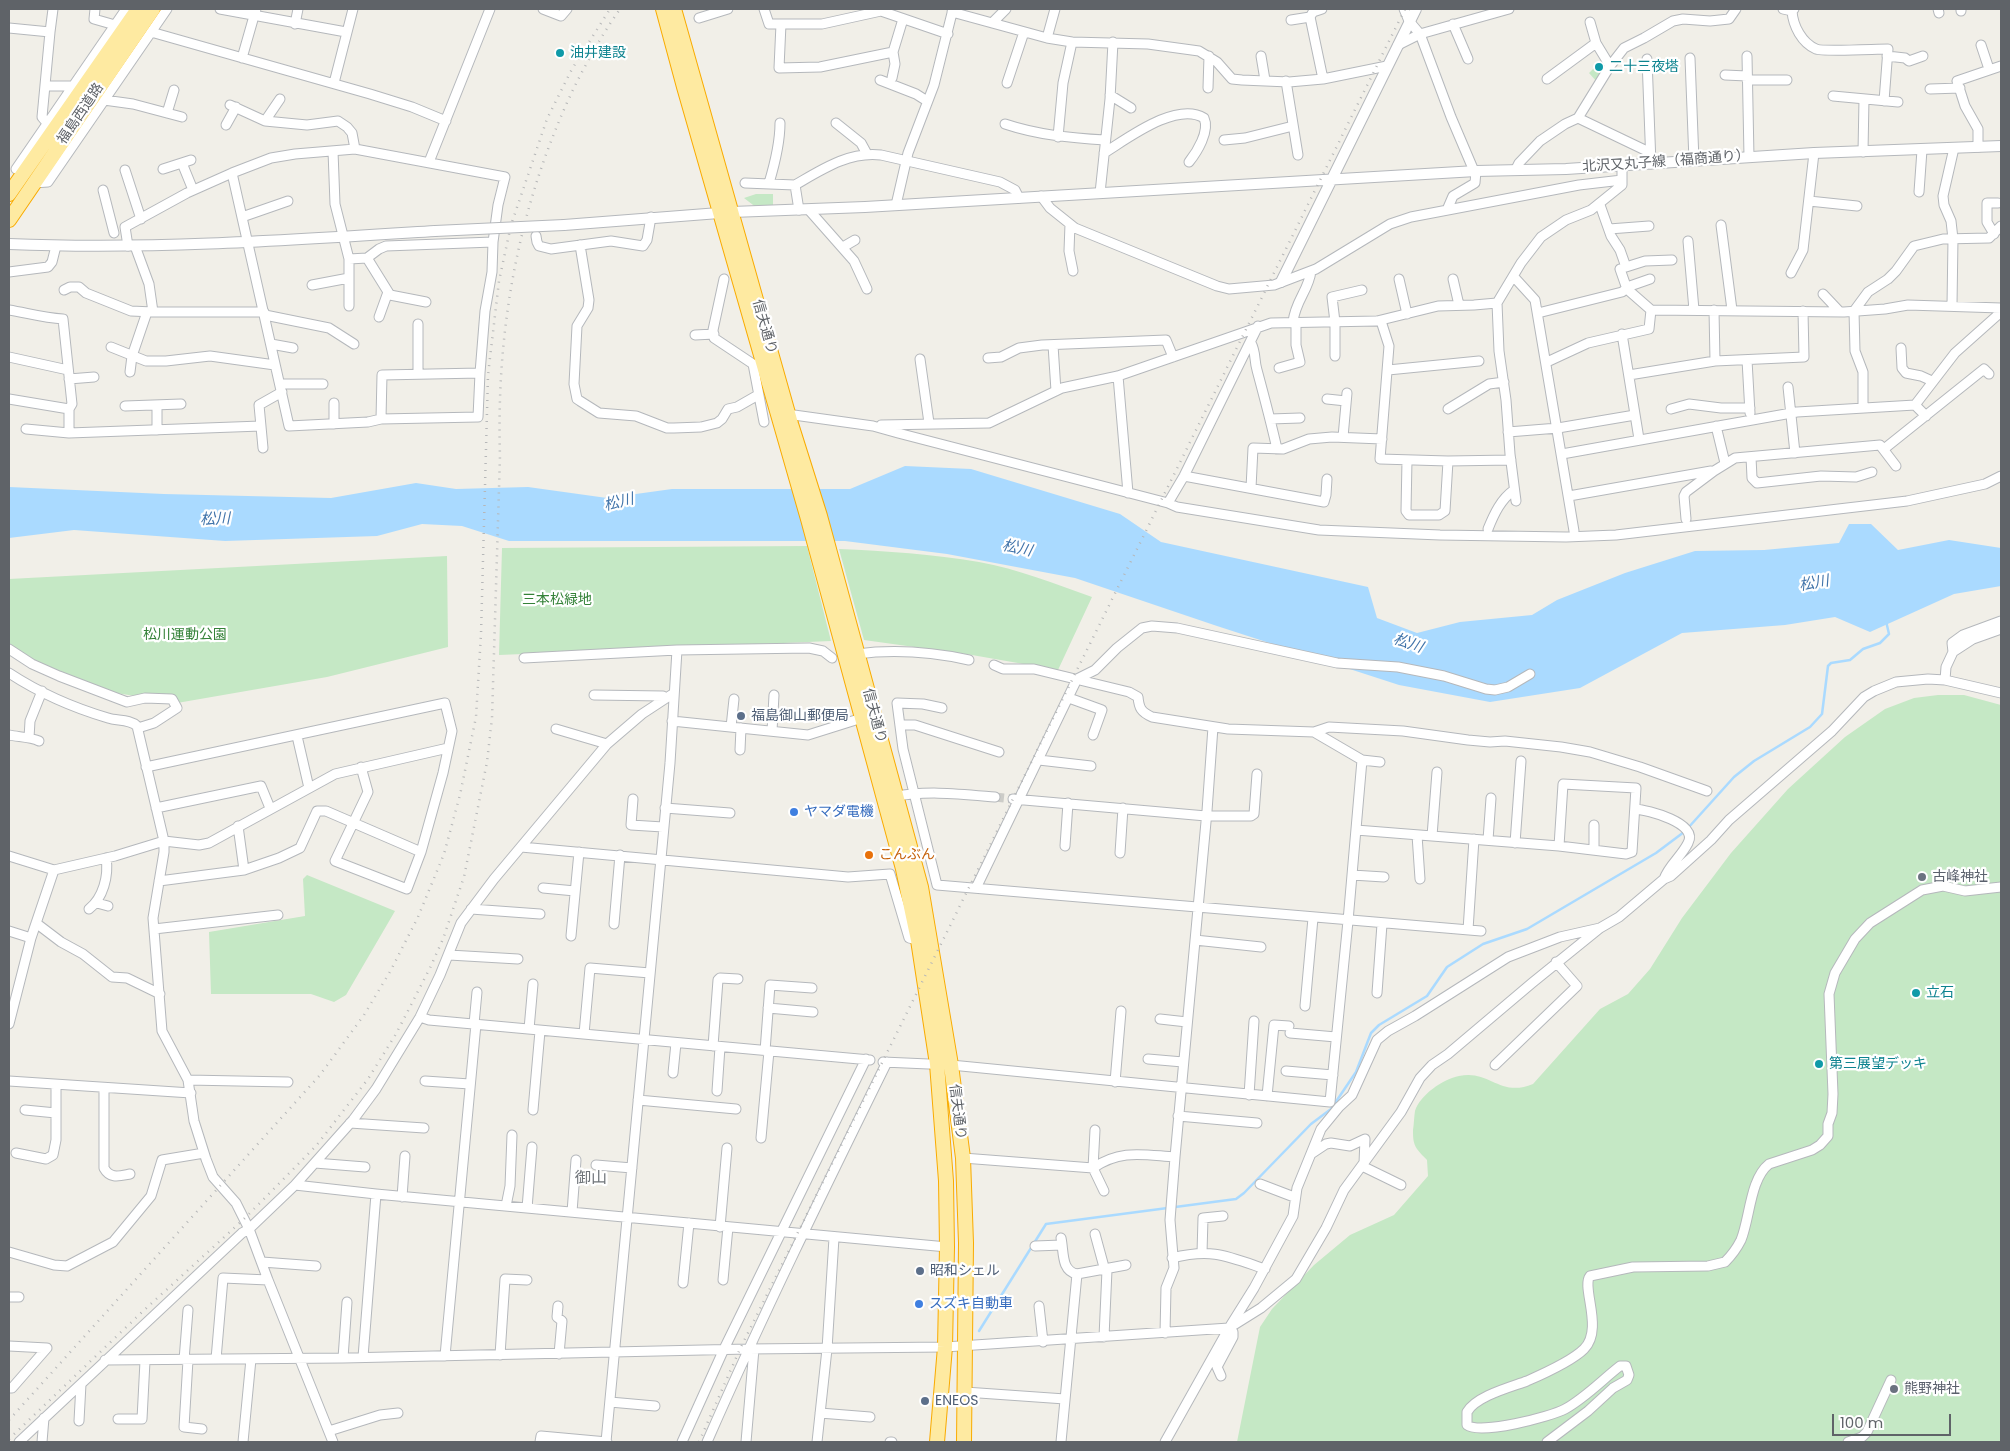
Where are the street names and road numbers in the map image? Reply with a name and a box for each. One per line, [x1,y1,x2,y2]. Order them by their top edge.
street label: 福島西道路 [54,80,108,148]
street label: 北沢又丸子線（福商通り） [1582,148,1750,176]
street label: 信夫通り [748,298,780,356]
street label: 信夫通り [859,687,889,745]
street label: 信夫通り [945,1083,969,1141]

